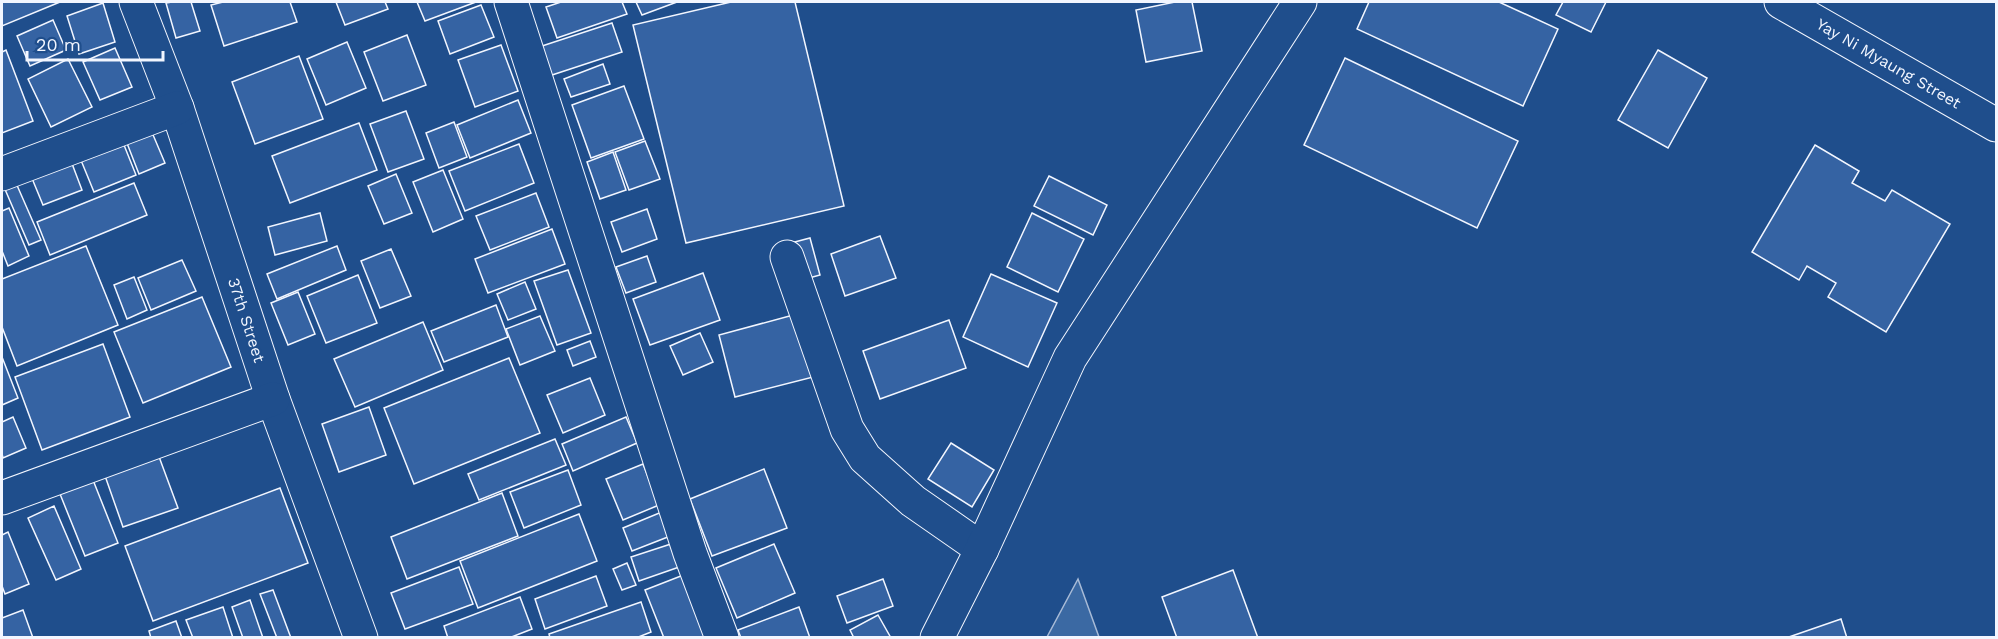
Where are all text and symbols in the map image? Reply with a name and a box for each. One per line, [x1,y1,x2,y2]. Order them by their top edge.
street label: Yay Ni Myaung Street [1813,14,1965,113]
scale bar [27,24,164,62]
text: 20 m [36,34,81,55]
street label: 37th Street [224,275,269,365]

